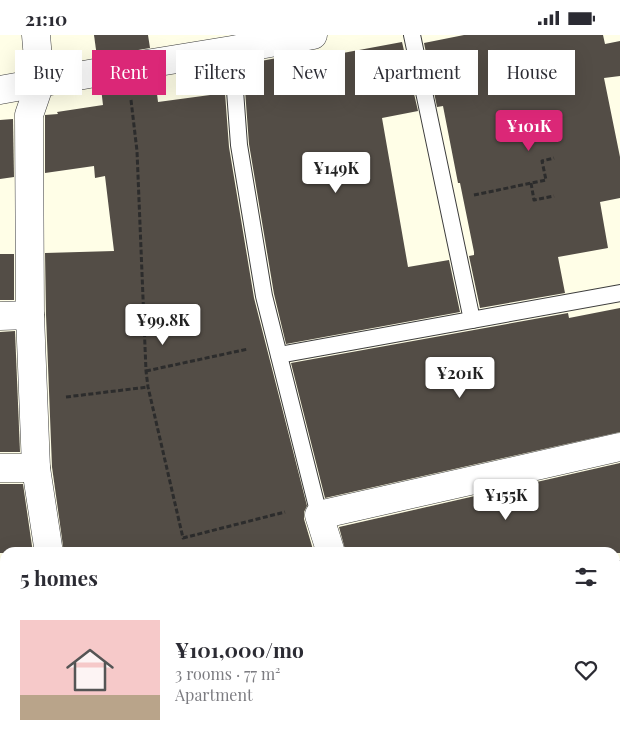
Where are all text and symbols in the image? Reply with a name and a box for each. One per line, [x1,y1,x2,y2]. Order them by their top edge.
text: 21:10 [25,5,67,31]
chip: Buy [15,50,82,95]
chip: Rent [92,50,166,95]
chip: Filters [176,50,264,95]
chip: New [274,50,345,95]
chip: Apartment [355,50,478,95]
chip: House [488,50,575,95]
pin: ¥101K [494,109,564,152]
text: ¥101K [507,115,551,136]
pin: ¥149K [301,151,371,194]
text: ¥149K [313,157,359,178]
pin: ¥99.8K [122,303,204,346]
text: ¥99.8K [136,309,190,330]
pin: ¥201K [425,357,495,399]
text: ¥201K [436,362,484,383]
pin: ¥155K [471,479,541,521]
text: ¥155K [485,484,527,505]
text: 5 homes [20,563,98,591]
icon: filters [572,563,600,591]
text: ¥101,000/mo [175,635,304,663]
icon: home [60,640,120,700]
icon: heart [572,656,600,684]
text: 3 rooms · 77 m² [175,663,281,684]
text: Apartment [175,684,253,705]

